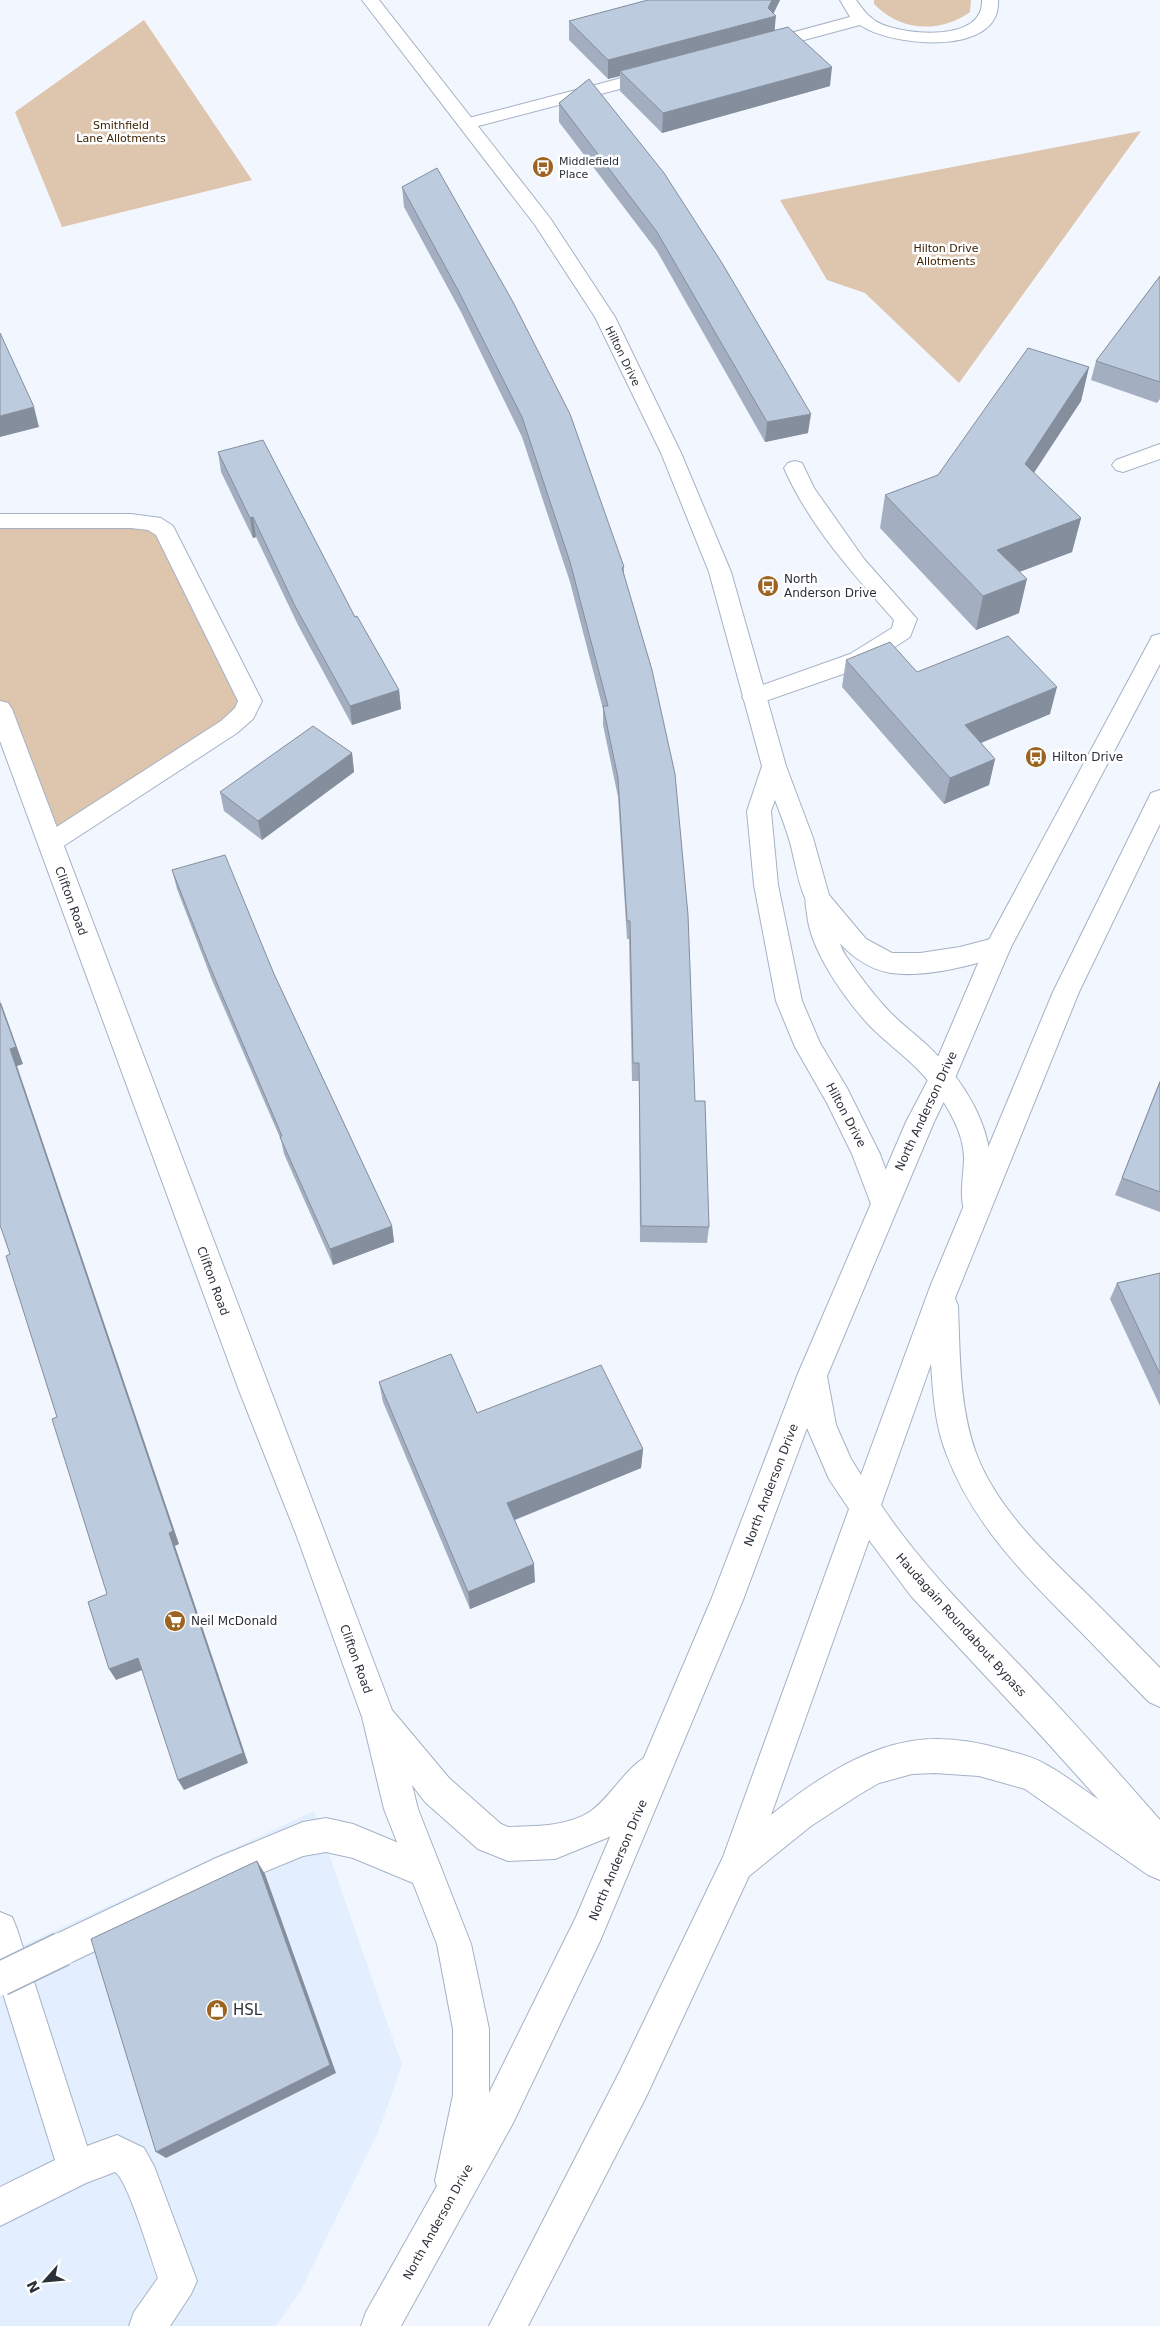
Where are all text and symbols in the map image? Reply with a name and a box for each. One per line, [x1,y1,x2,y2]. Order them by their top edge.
park label: Smithfield Lane Allotments [76,119,166,145]
bus stop icon: Middlefield Place [531,155,555,179]
place label: Middlefield Place [559,155,619,181]
park label: Hilton Drive Allotments [913,242,979,268]
street label: Hilton Drive [602,324,643,389]
place label: North Anderson Drive [784,572,877,600]
bus stop icon: North Anderson Drive [756,574,780,598]
bus stop icon: Hilton Drive [1024,745,1048,769]
place label: Hilton Drive [1052,750,1123,764]
street label: Clifton Road [52,864,90,938]
street label: North Anderson Drive [892,1049,960,1173]
street label: Hilton Drive [823,1080,869,1150]
street label: Clifton Road [194,1244,232,1318]
street label: North Anderson Drive [741,1422,801,1548]
street label: Haudagain Roundabout Bypass [893,1550,1029,1700]
supermarket icon: Neil McDonald [163,1609,187,1633]
place label: Neil McDonald [191,1614,277,1628]
street label: Clifton Road [337,1622,375,1696]
street label: North Anderson Drive [586,1797,650,1923]
shop icon: HSL [205,1998,229,2022]
place label: HSL [233,2001,263,2019]
street label: North Anderson Drive [400,2162,476,2282]
north arrow [20,2256,70,2306]
text: N [24,2278,43,2296]

